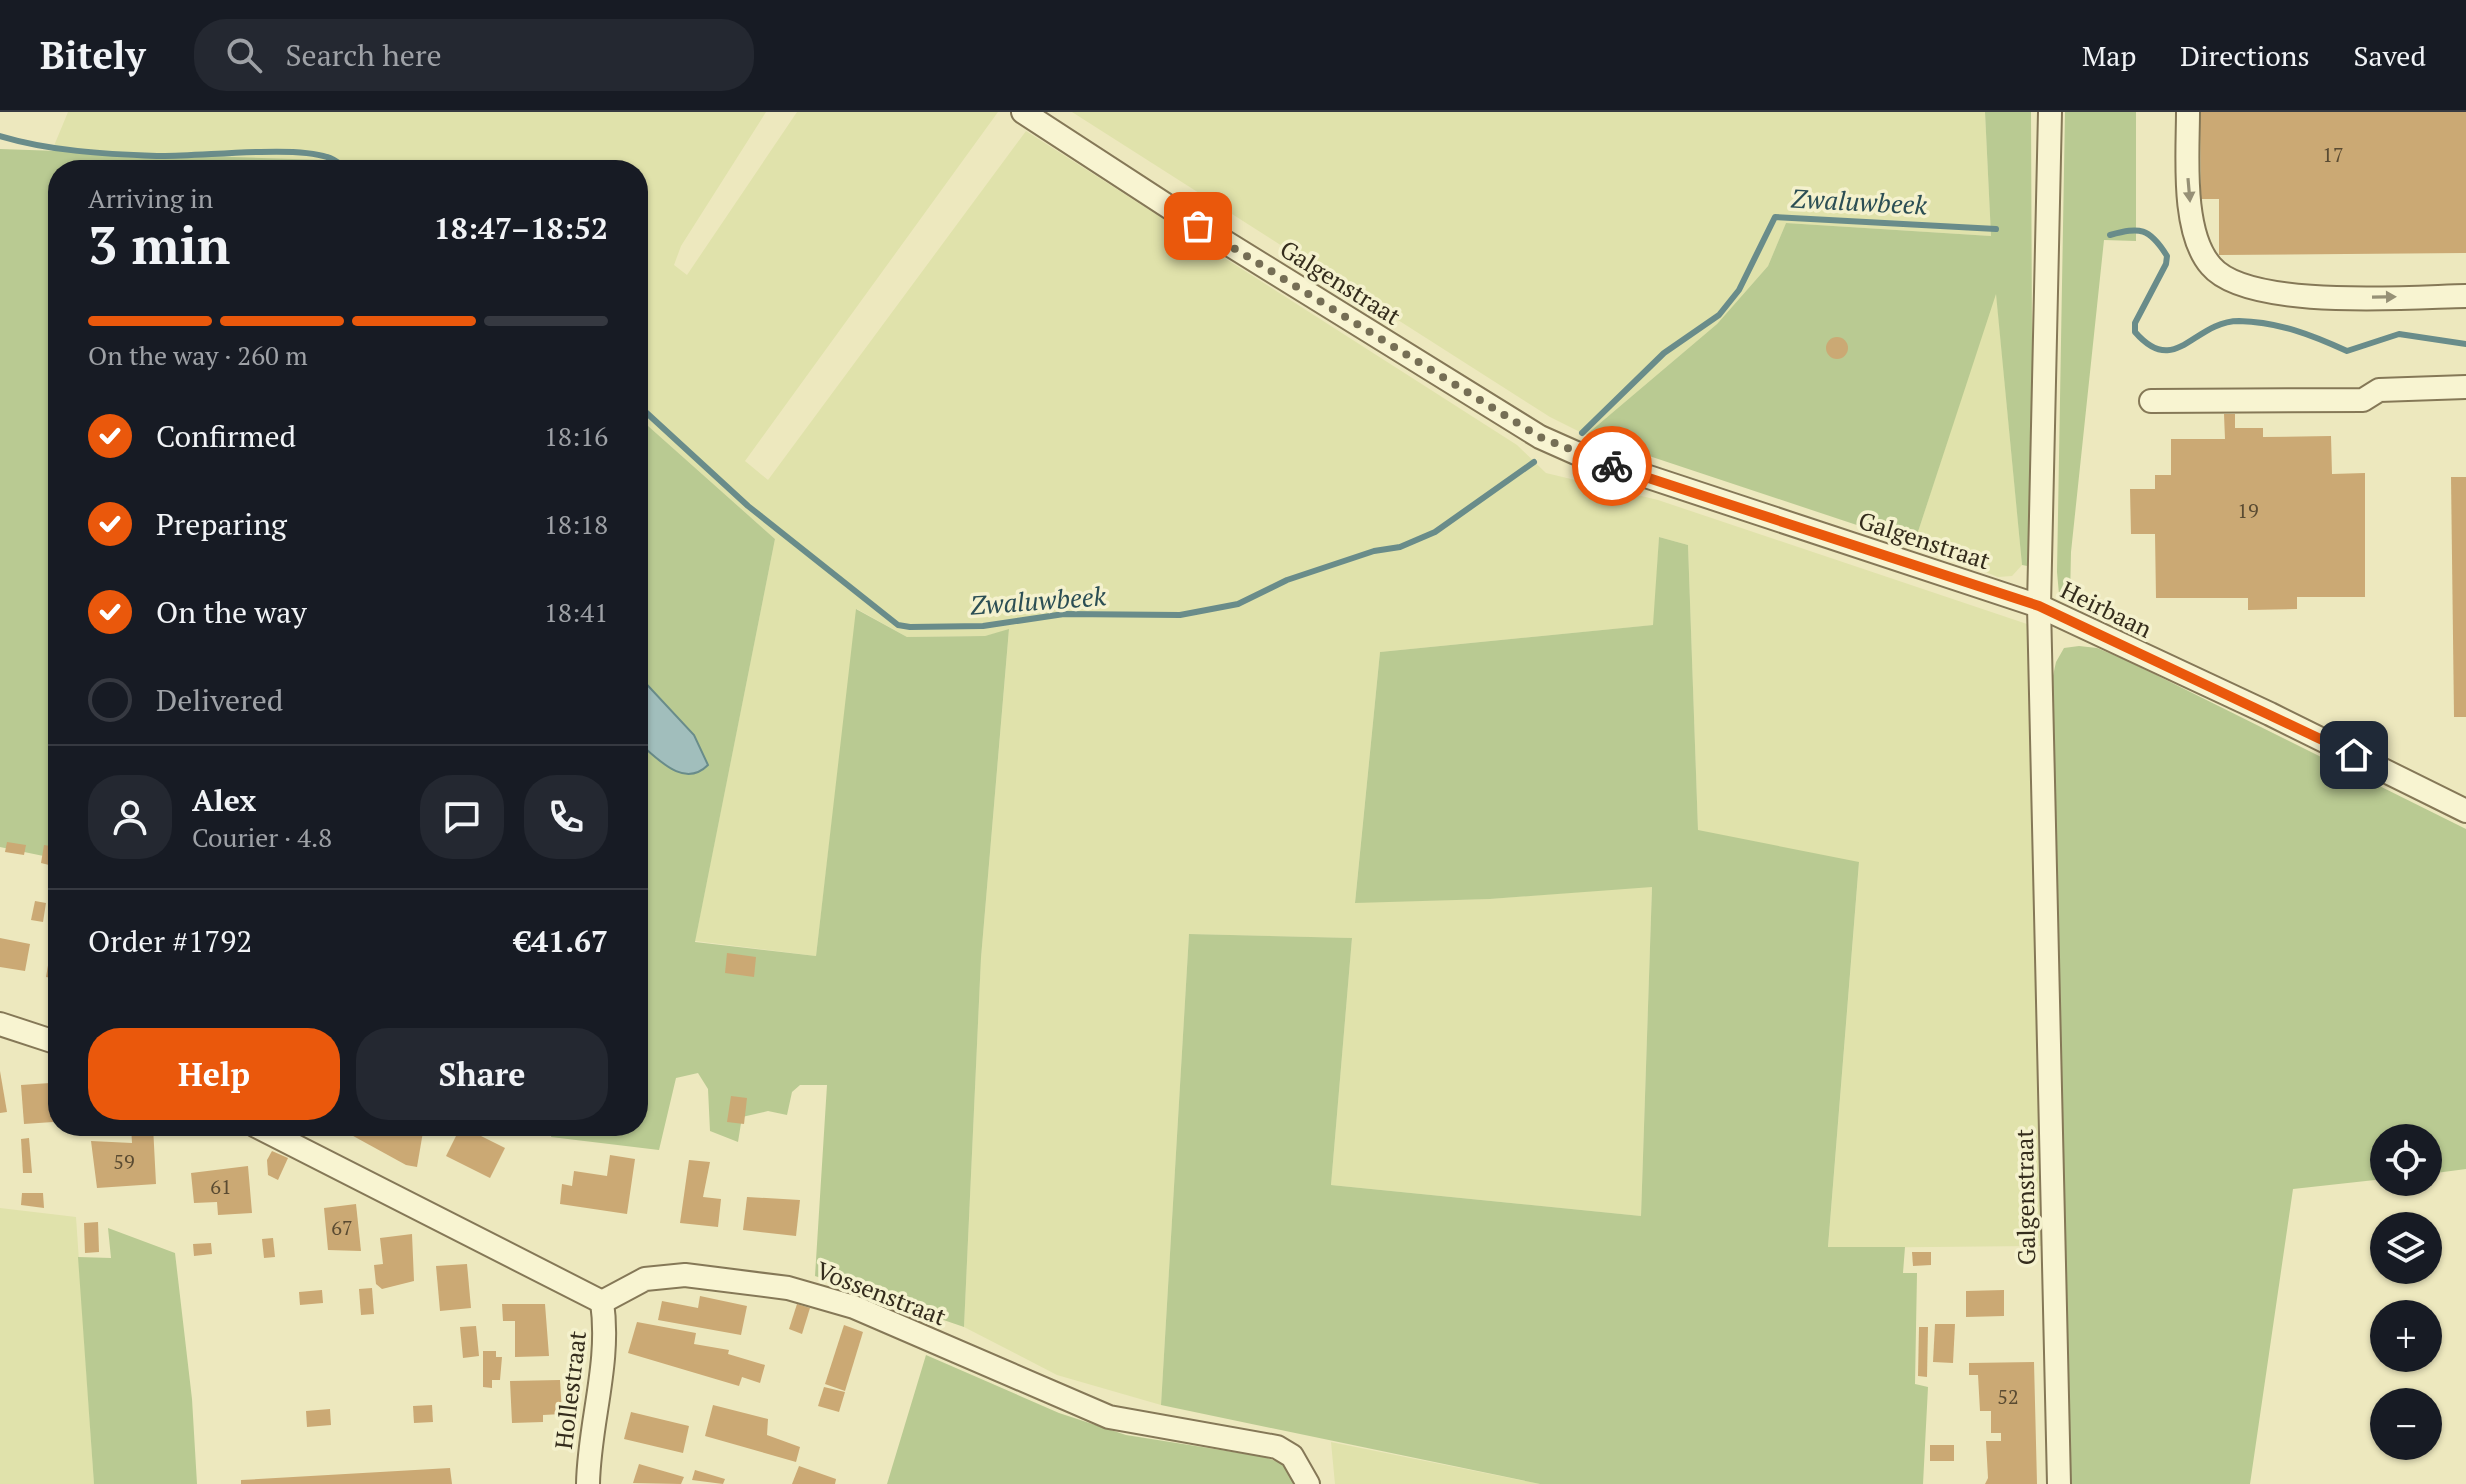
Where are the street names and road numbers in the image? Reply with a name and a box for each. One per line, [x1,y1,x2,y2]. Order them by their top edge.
street label: Galgenstraat [1274,232,1407,332]
street label: Galgenstraat [1854,504,1994,576]
street label: Heirbaan [2056,573,2157,645]
street label: Galgenstraat [2008,1128,2042,1266]
street label: Vossenstraat [812,1254,951,1332]
street label: Hollestraat [547,1329,593,1451]

